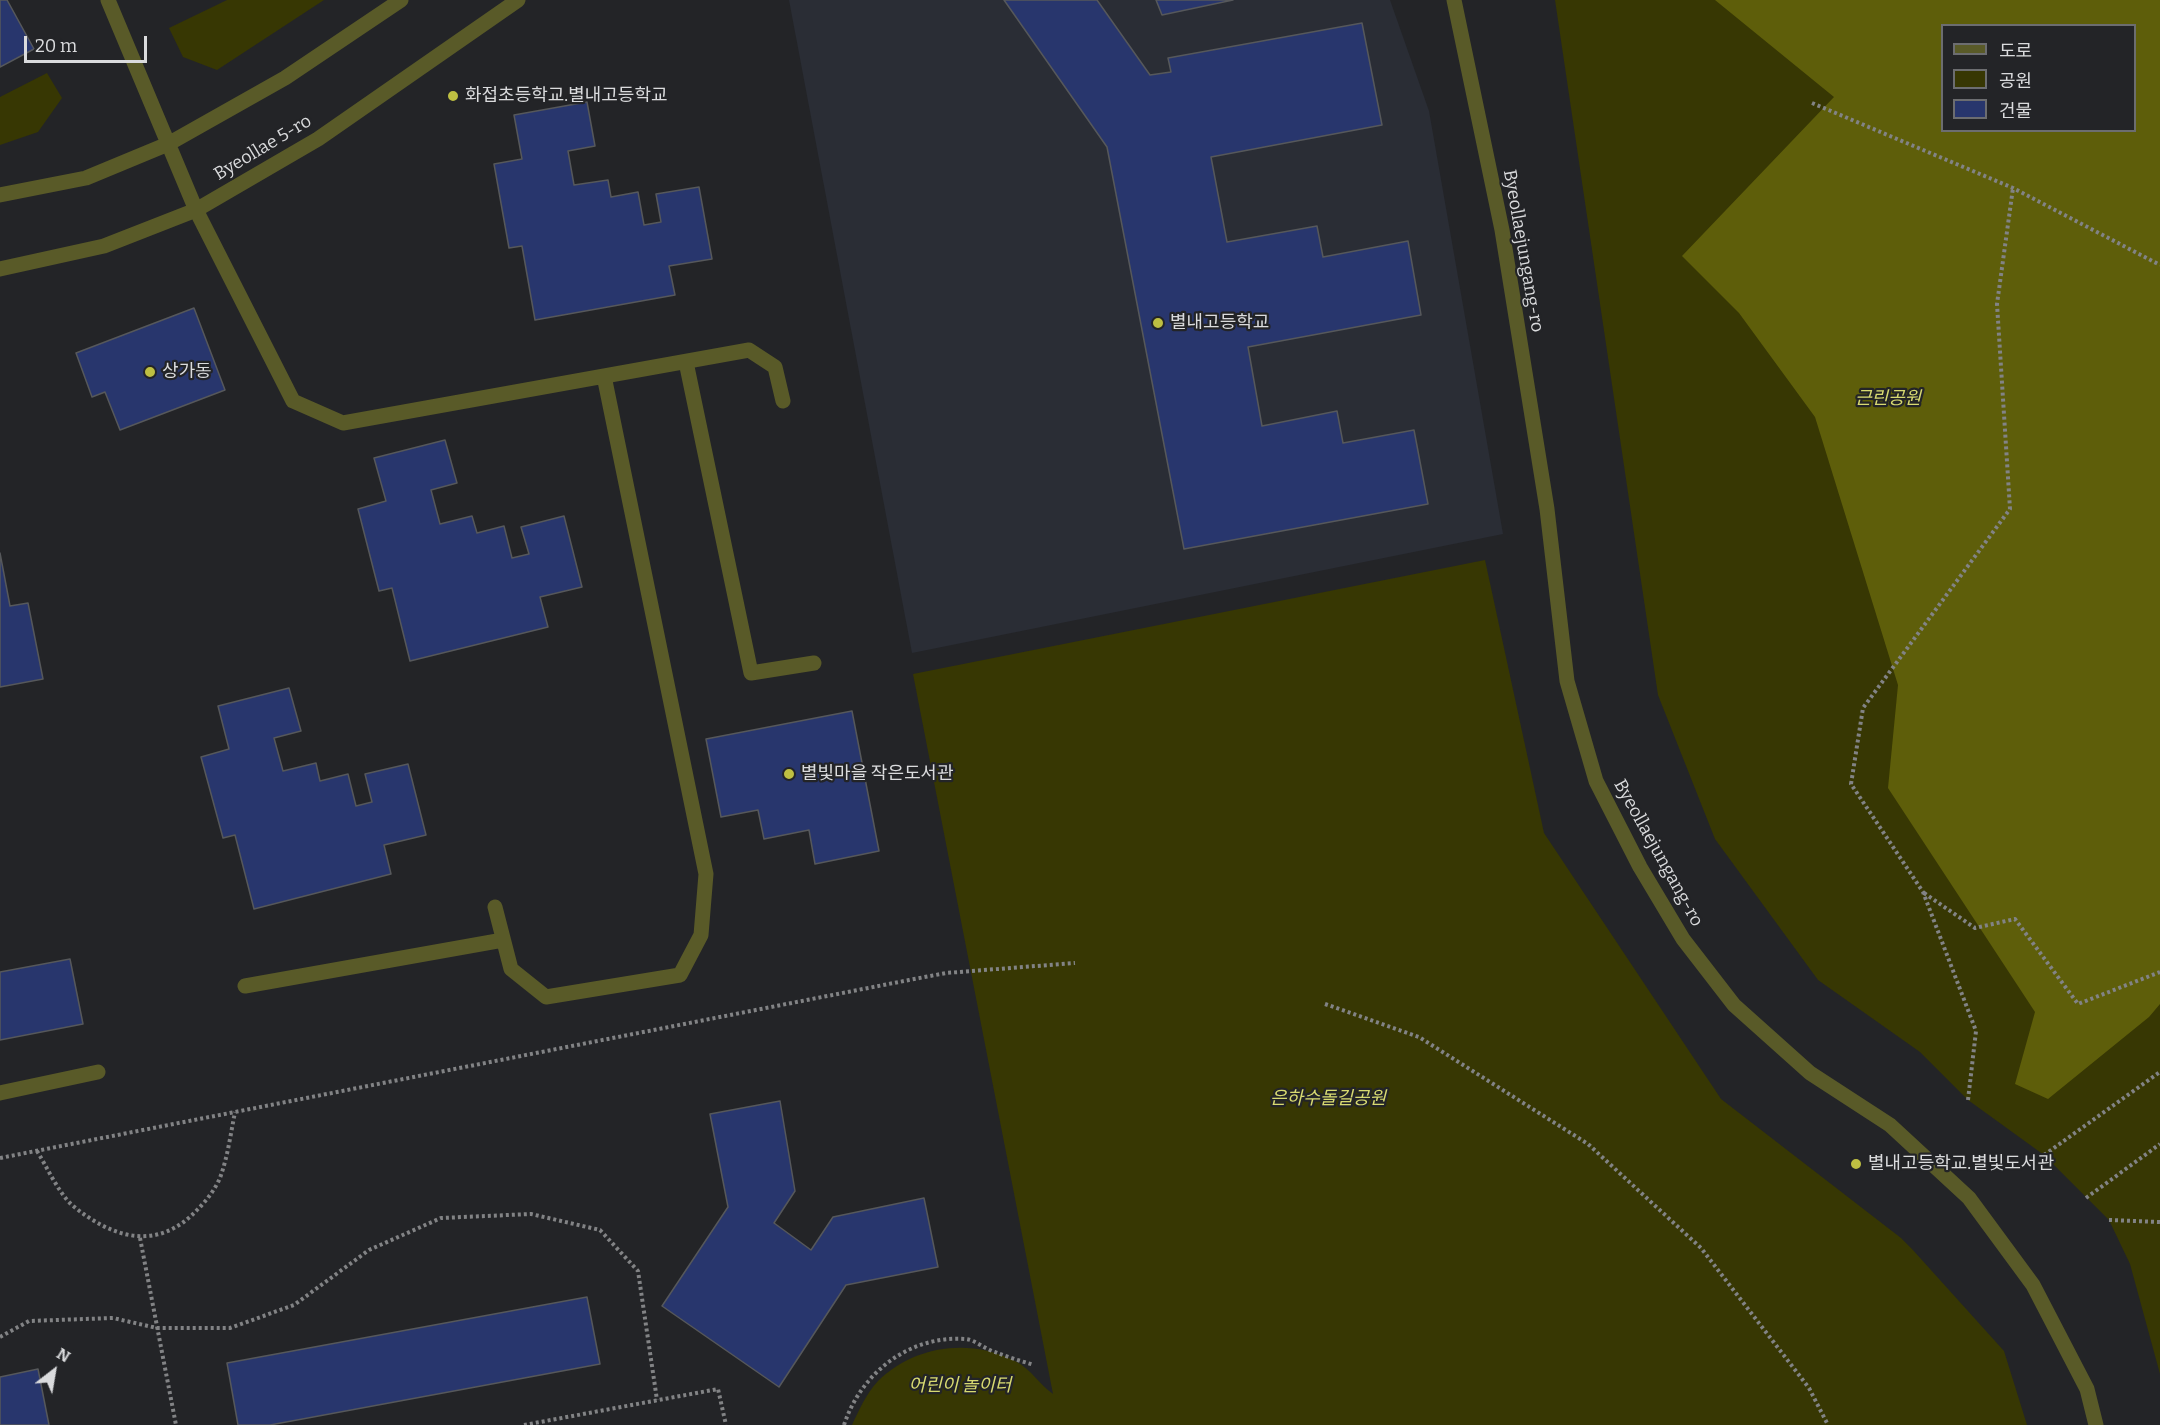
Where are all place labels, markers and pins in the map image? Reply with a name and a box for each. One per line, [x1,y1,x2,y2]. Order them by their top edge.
place label: 화접초등학교.별내고등학교 [465,85,668,107]
marker: 화접초등학교.별내고등학교 [446,89,460,103]
place label: 별내고등학교 [1170,312,1269,334]
marker: 별내고등학교 [1151,316,1165,330]
place label: 상가동 [162,361,212,383]
marker: 상가동 [143,365,157,379]
place label: 별빛마을 작은도서관 [801,763,954,785]
marker: 별빛마을 작은도서관 [782,767,796,781]
place label: 별내고등학교.별빛도서관 [1868,1153,2054,1175]
marker: 별내고등학교.별빛도서관 [1849,1157,1863,1171]

